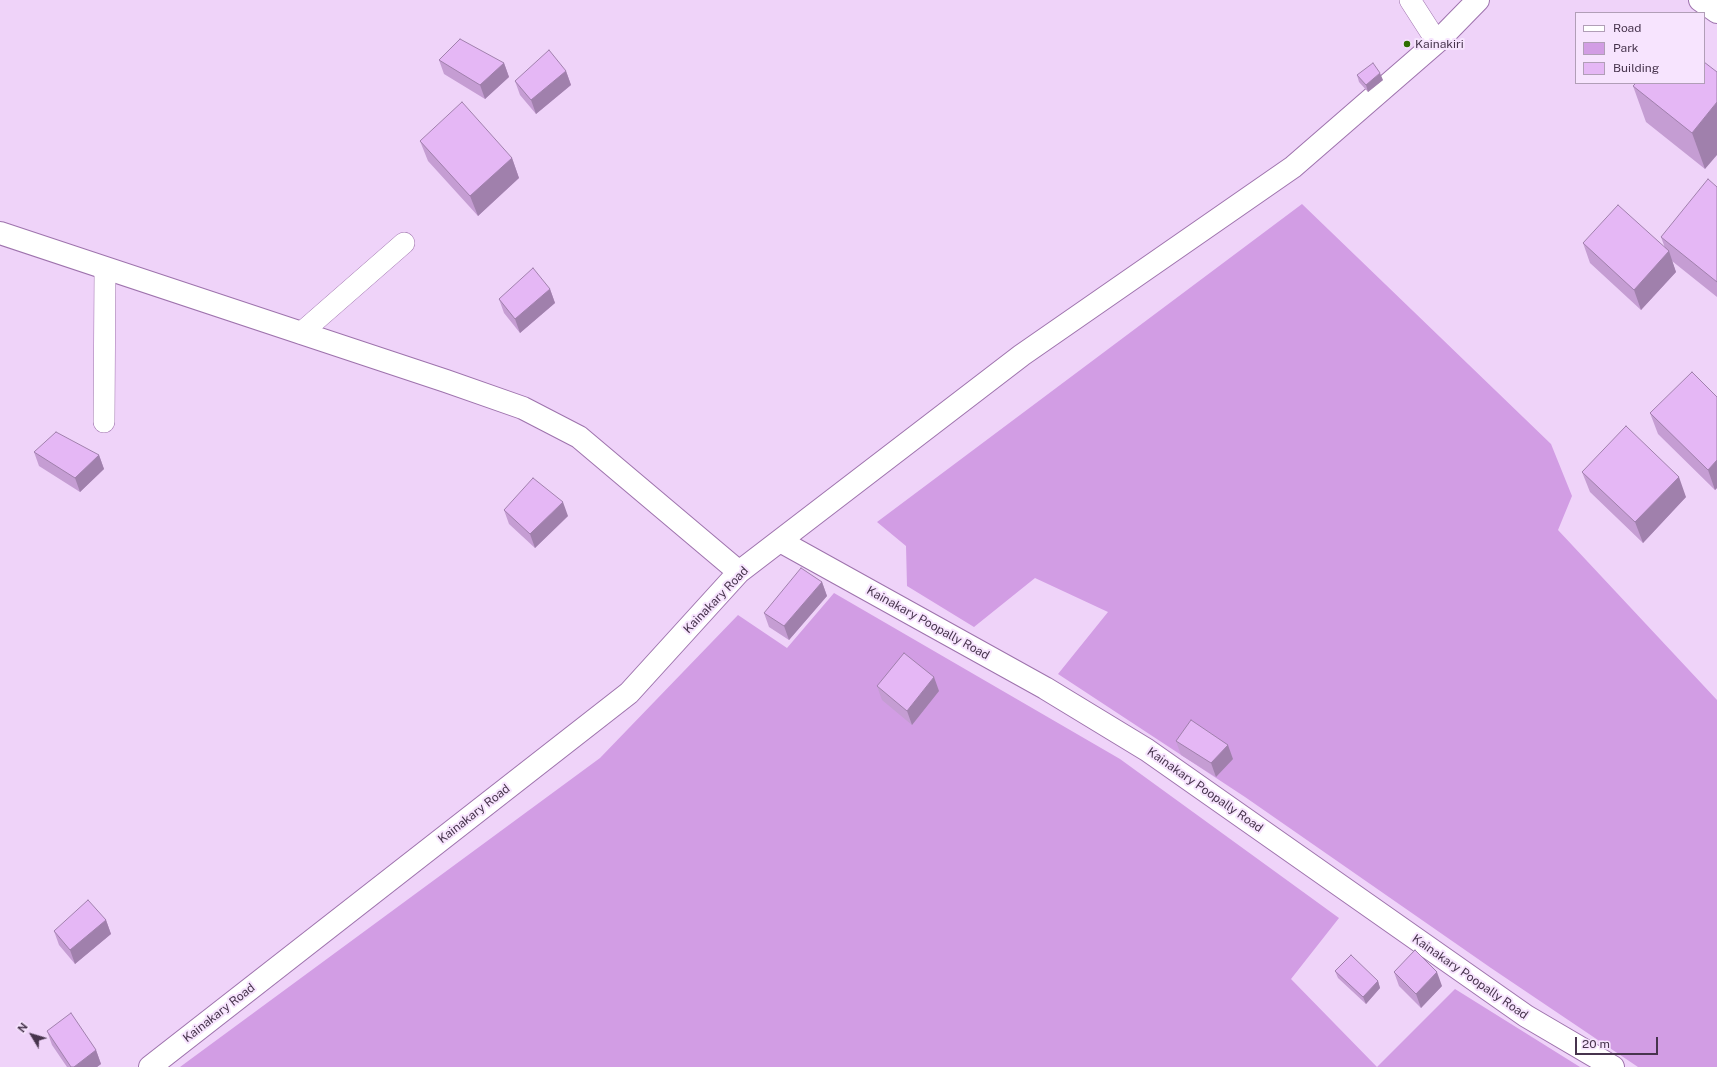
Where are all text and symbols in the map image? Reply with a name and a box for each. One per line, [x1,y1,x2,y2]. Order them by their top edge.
legend [1575,12,1705,84]
text: Road [1613,21,1641,35]
place label: Kainakiri [1415,37,1464,51]
marker: Kainakiri [1402,39,1412,49]
text: Park [1613,41,1639,55]
text: Building [1613,61,1659,75]
street label: Kainakary Road [681,564,751,636]
street label: Kainakary Poopally Road [864,583,992,663]
street label: Kainakary Poopally Road [1144,744,1266,836]
street label: Kainakary Road [435,782,513,846]
street label: Kainakary Poopally Road [1409,931,1531,1023]
street label: Kainakary Road [180,981,258,1045]
north arrow [12,1015,52,1055]
text: N [15,1021,30,1035]
scale bar [1577,1029,1660,1055]
text: 20 m [1582,1037,1610,1051]

